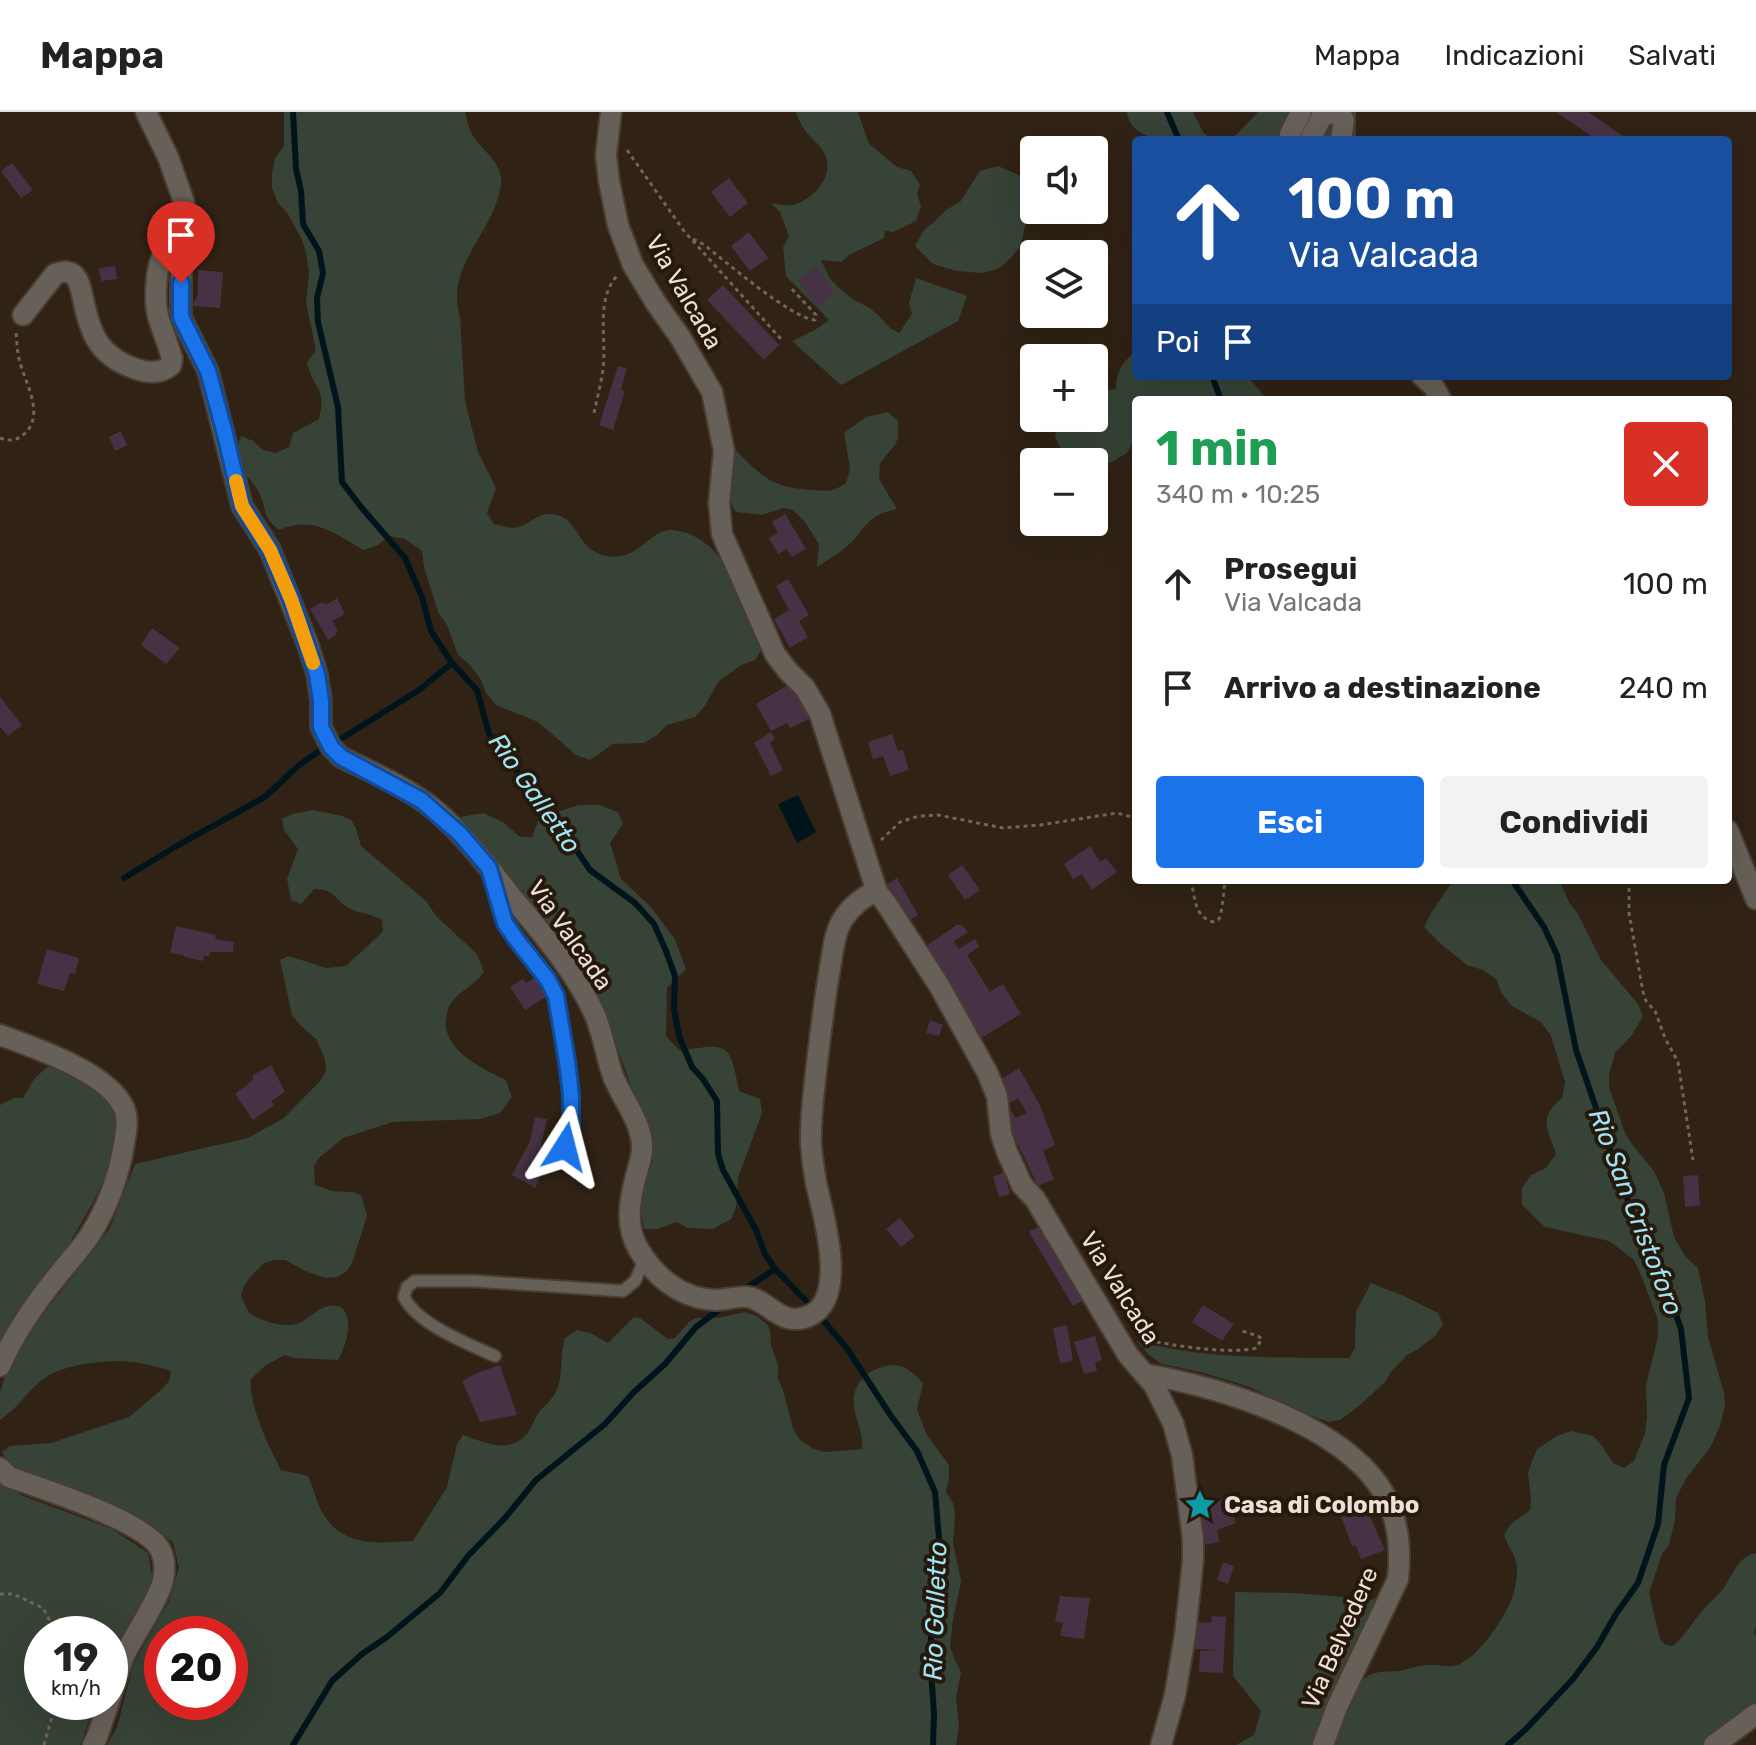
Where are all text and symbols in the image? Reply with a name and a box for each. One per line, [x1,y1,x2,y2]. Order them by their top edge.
text: Mappa [40,32,164,78]
text: Mappa [1314,39,1401,72]
text: Indicazioni [1445,39,1584,72]
text: Salvati [1628,39,1716,72]
map controls [1020,136,1108,536]
button: sound [1020,136,1108,224]
text: 100 m [1288,166,1455,232]
icon: ahead [1156,168,1260,272]
pin [147,201,215,283]
icon: arrive [159,213,203,257]
street label: Via Valcada [640,230,728,354]
text: Via Valcada [1288,233,1479,276]
button: layers [1020,240,1108,328]
icon: arrive [1216,320,1260,364]
text: Poi [1156,324,1200,360]
button: + [1020,344,1108,432]
text: 1 min [1156,420,1279,477]
button: close [1624,422,1708,506]
button: − [1020,448,1108,536]
text: 340 m · 10:25 [1156,479,1320,510]
text: Prosegui [1224,551,1357,587]
icon: ahead [1156,562,1200,606]
text: 100 m [1623,566,1708,602]
text: Via Valcada [1224,587,1362,618]
icon: arrive [1156,666,1200,710]
text: Arrivo a destinazione [1224,670,1541,706]
text: 240 m [1619,670,1708,706]
water label: Rio Galletto [482,727,587,859]
button: Esci [1156,776,1424,868]
button: Condividi [1440,776,1708,868]
street label: Via Valcada [522,875,618,995]
water label: Rio San Cristoforo [1582,1104,1689,1320]
position arrow [523,1105,607,1189]
street label: Via Valcada [1074,1227,1166,1349]
place icon: Casa di Colombo [1183,1488,1217,1522]
place label: Casa di Colombo [1224,1491,1420,1519]
water label: Rio Galletto [918,1541,953,1681]
street label: Via Belvedere [1296,1563,1384,1713]
speed limit sign: 20 [144,1616,248,1720]
text: 19 [53,1634,99,1681]
text: km/h [51,1676,101,1700]

